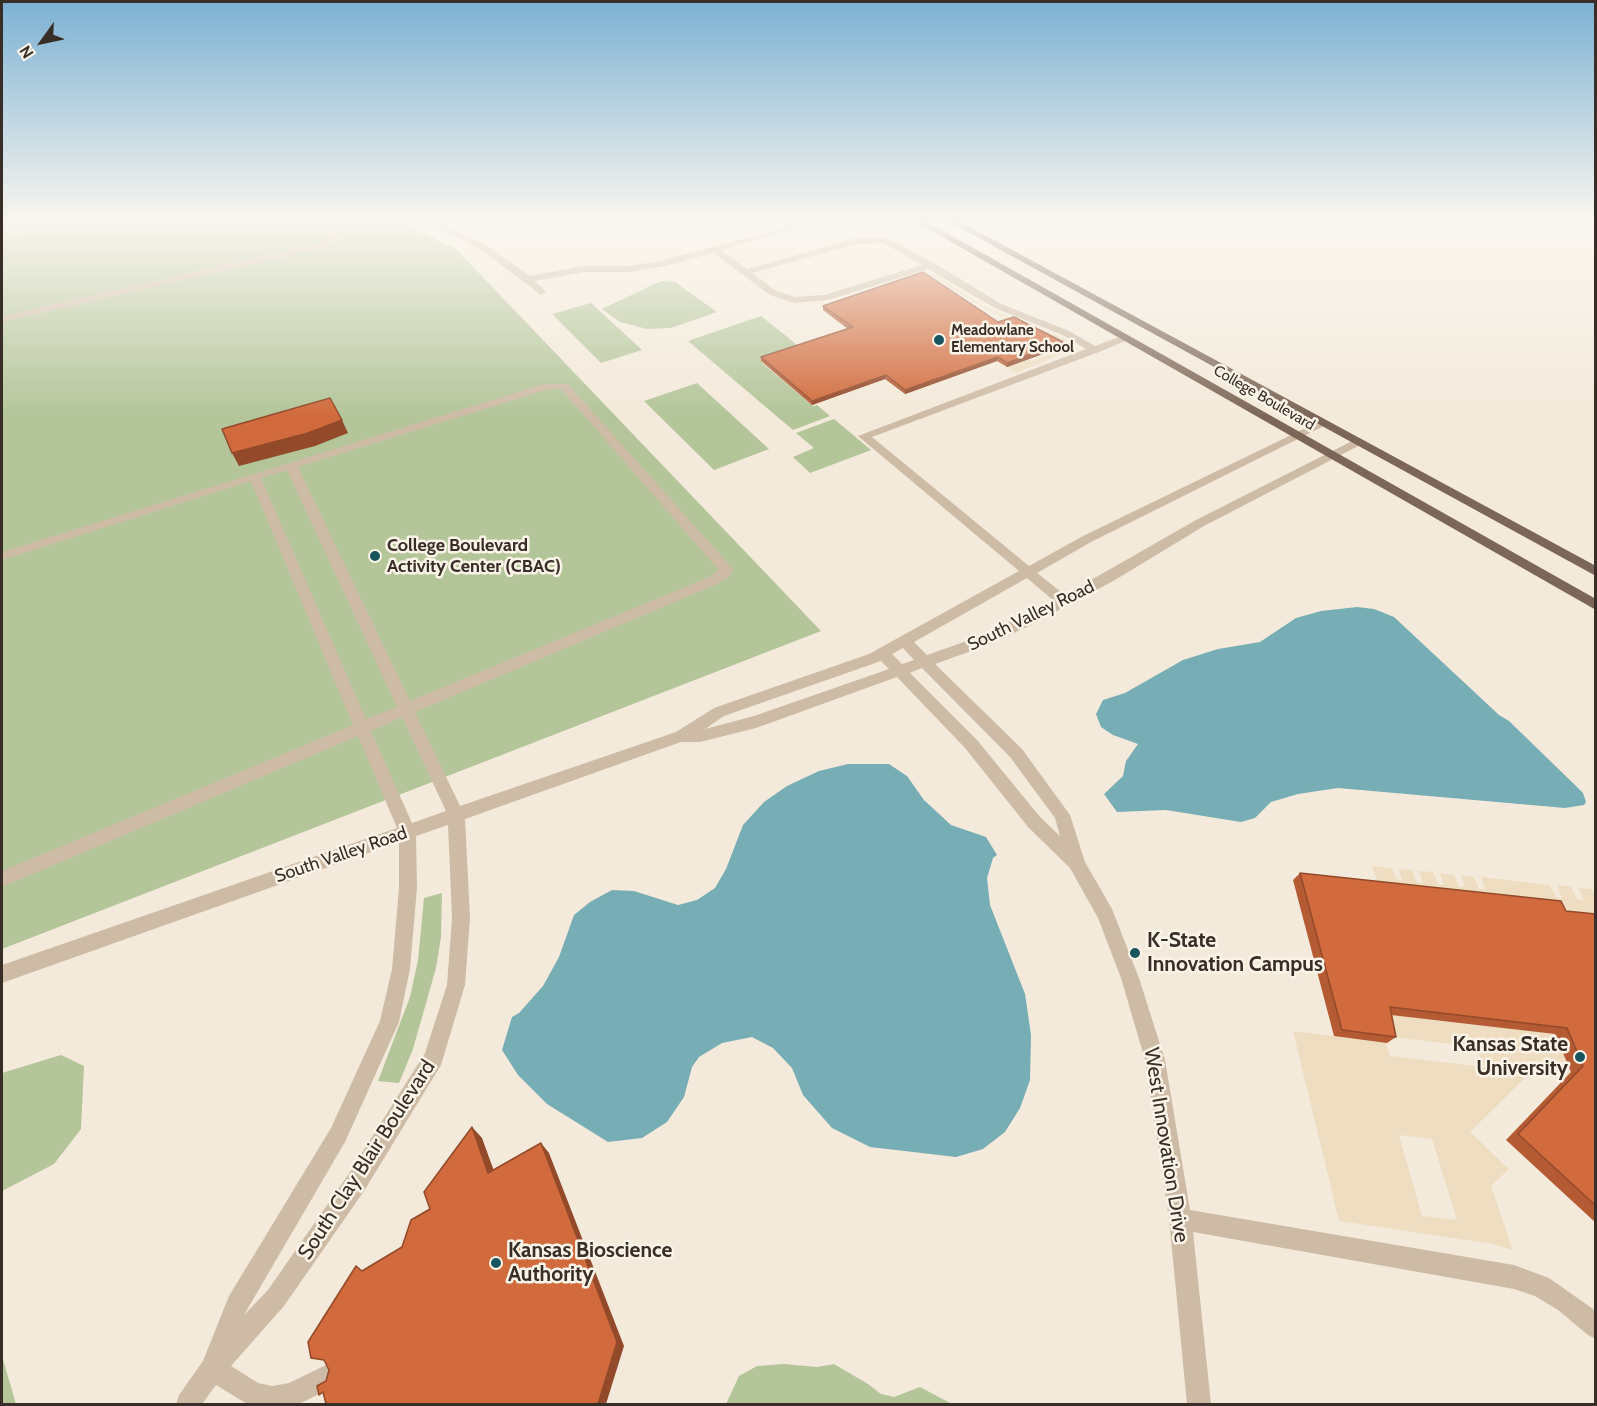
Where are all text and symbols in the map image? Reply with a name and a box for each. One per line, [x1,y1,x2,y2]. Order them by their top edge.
north arrow [12,12,72,72]
text: N [15,42,38,62]
place label: Meadowlane Elementary School [951,322,1074,357]
marker: Meadowlane Elementary School [932,333,946,347]
street label: College Boulevard [1210,362,1318,434]
place label: College Boulevard Activity Center (CBAC) [387,535,561,578]
marker: College Boulevard Activity Center (CBAC) [368,549,382,563]
street label: South Valley Road [964,576,1098,656]
street label: South Valley Road [272,822,410,888]
place label: K-State Innovation Campus [1147,928,1323,978]
marker: K-State Innovation Campus [1128,946,1142,960]
place label: Kansas State University [1452,1032,1568,1082]
street label: West Innovation Drive [1138,1046,1194,1244]
marker: Kansas State University [1573,1050,1587,1064]
street label: South Clay Blair Boulevard [293,1055,441,1265]
place label: Kansas Bioscience Authority [508,1238,672,1288]
marker: Kansas Bioscience Authority [489,1256,503,1270]

